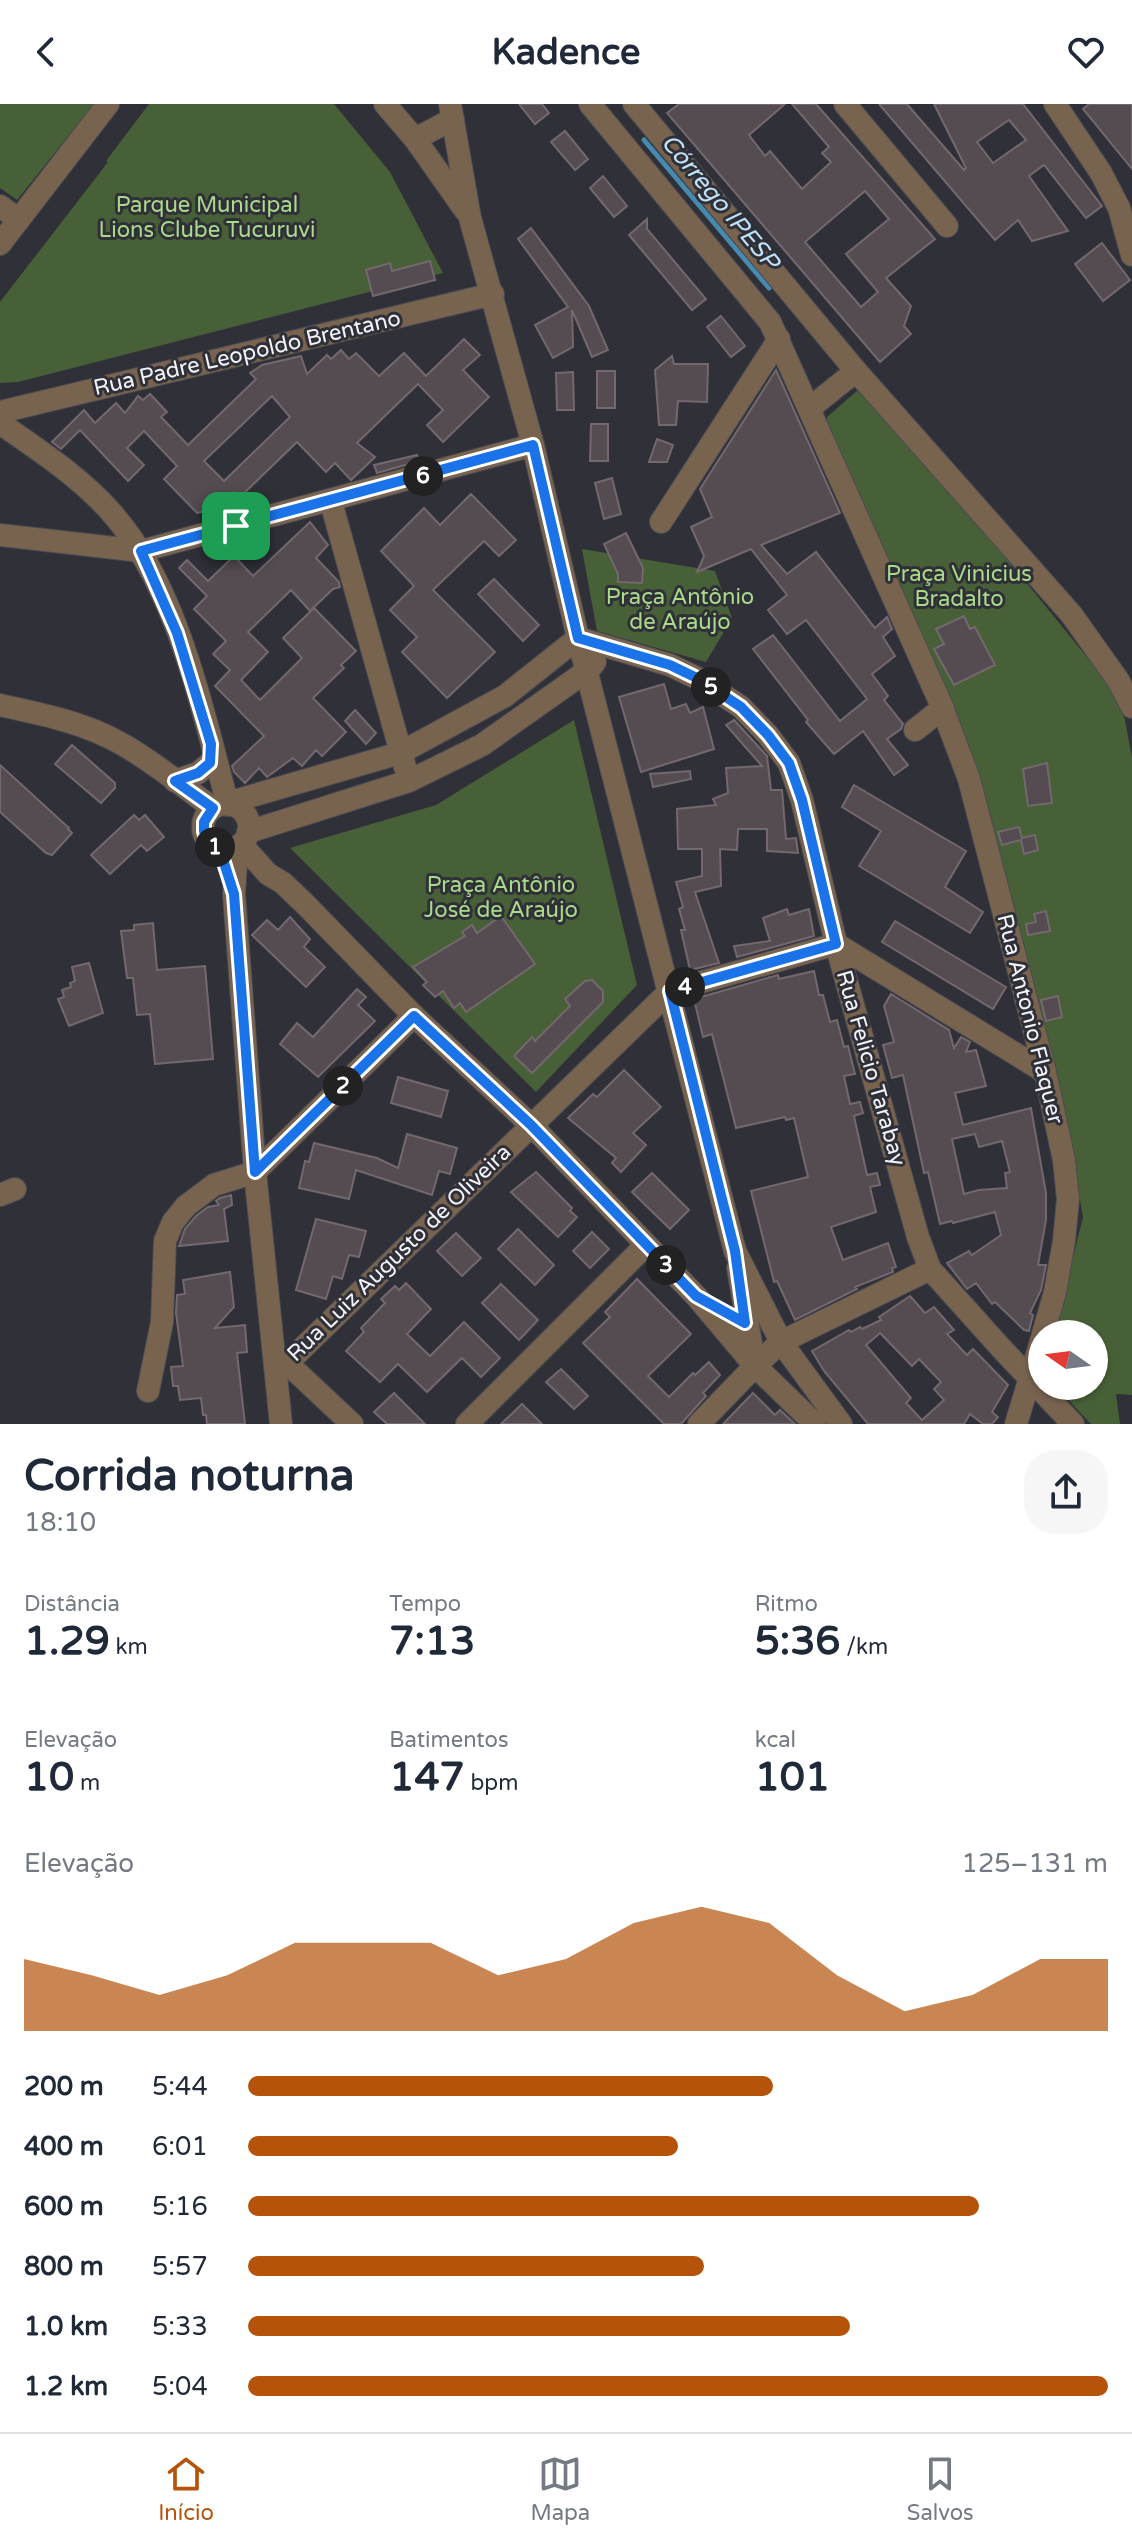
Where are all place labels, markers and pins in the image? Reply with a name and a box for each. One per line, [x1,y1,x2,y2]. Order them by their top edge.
pin: 6 [403,456,443,496]
pin [202,492,270,560]
pin: 5 [691,667,731,707]
pin: 1 [195,827,235,867]
pin: 4 [665,967,705,1007]
pin: 2 [323,1066,363,1106]
pin: 3 [646,1245,686,1285]

